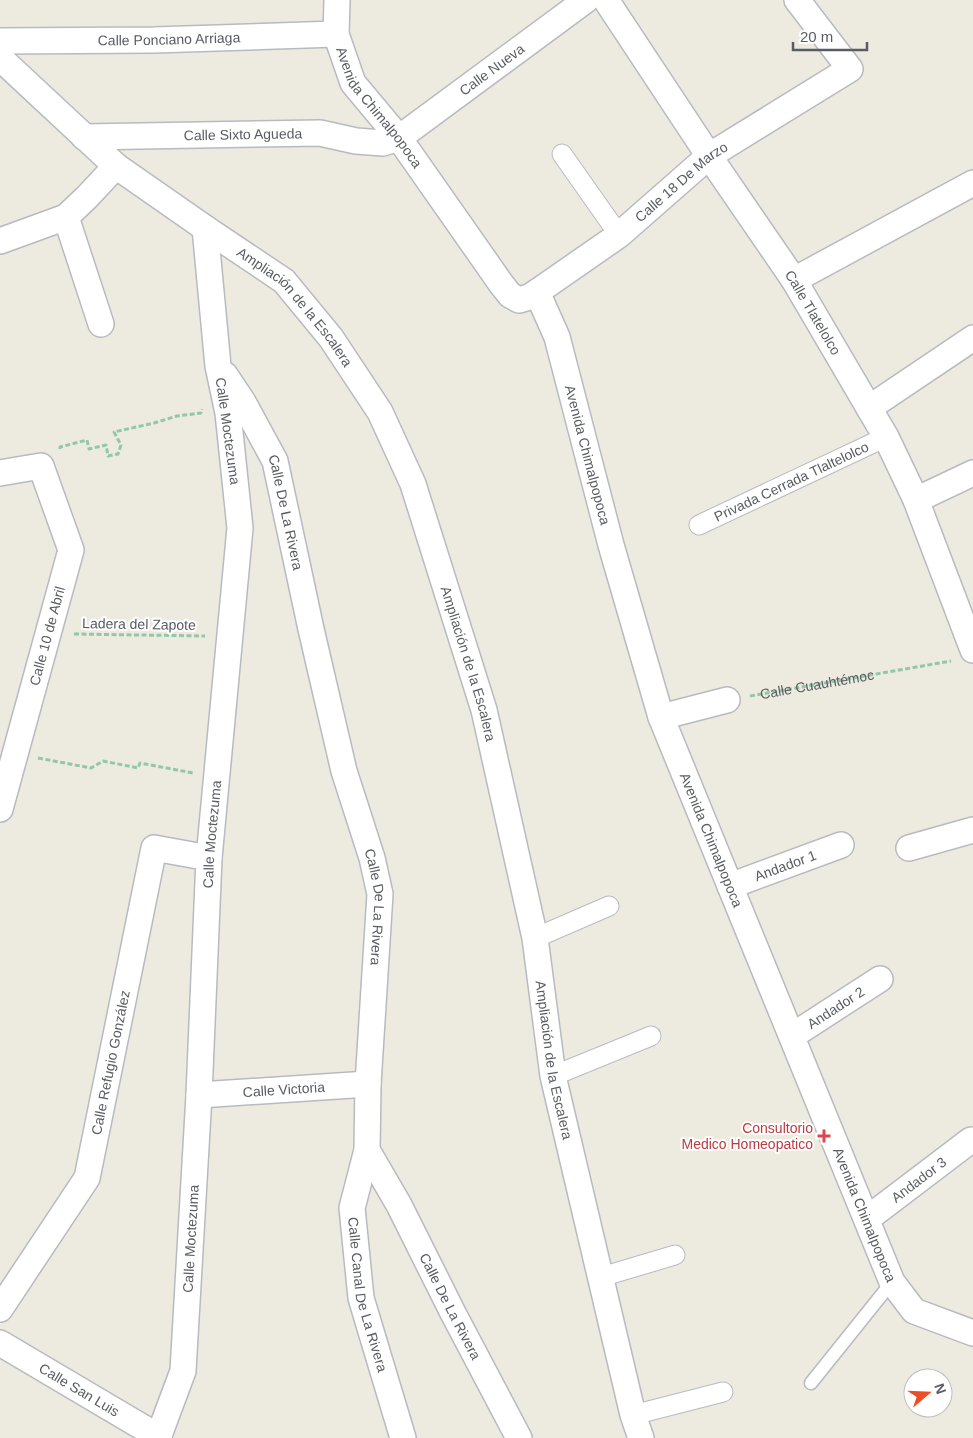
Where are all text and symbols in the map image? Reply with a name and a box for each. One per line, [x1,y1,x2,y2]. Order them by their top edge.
scale bar [793,20,867,52]
text: 20 m [800,28,833,45]
street label: Calle Ponciano Arriaga [98,29,241,48]
street label: Calle Nueva [456,40,527,99]
street label: Avenida Chimalpopoca [333,45,425,171]
street label: Calle Sixto Agueda [184,125,303,143]
street label: Calle 18 De Marzo [632,138,731,225]
street label: Ampliación de la Escalera [234,244,356,370]
street label: Calle Tlatelolco [782,267,844,358]
street label: Calle Moctezuma [213,376,243,486]
street label: Avenida Chimalpopoca [562,383,613,527]
street label: Privada Cerrada Tlaltelolco [711,438,871,525]
street label: Calle De La Rivera [265,452,306,572]
street label: Ampliación de la Escalera [438,584,499,743]
street label: Calle 10 de Abril [26,585,68,687]
street label: Ladera del Zapote [82,615,196,633]
street label: Calle Cuauhtémoc [759,667,875,702]
street label: Avenida Chimalpopoca [677,770,746,910]
street label: Calle Moctezuma [200,779,224,889]
street label: Calle De La Rivera [362,847,388,966]
street label: Andador 1 [752,847,819,884]
street label: Ampliación de la Escalera [533,980,576,1141]
street label: Andador 2 [804,983,867,1032]
street label: Calle Refugio González [88,989,133,1136]
street label: Calle Victoria [242,1079,326,1100]
place label: Consultorio Medico Homeopatico [681,1120,813,1152]
marker: Consultorio Medico Homeopatico [817,1129,831,1143]
street label: Avenida Chimalpopoca [830,1145,899,1285]
street label: Andador 3 [888,1154,950,1206]
street label: Calle Moctezuma [180,1184,202,1293]
street label: Calle Canal De La Rivera [345,1216,391,1374]
street label: Calle De La Rivera [416,1250,484,1363]
street label: Calle San Luis [36,1360,122,1420]
north arrow [903,1368,953,1418]
text: N [931,1381,950,1396]

